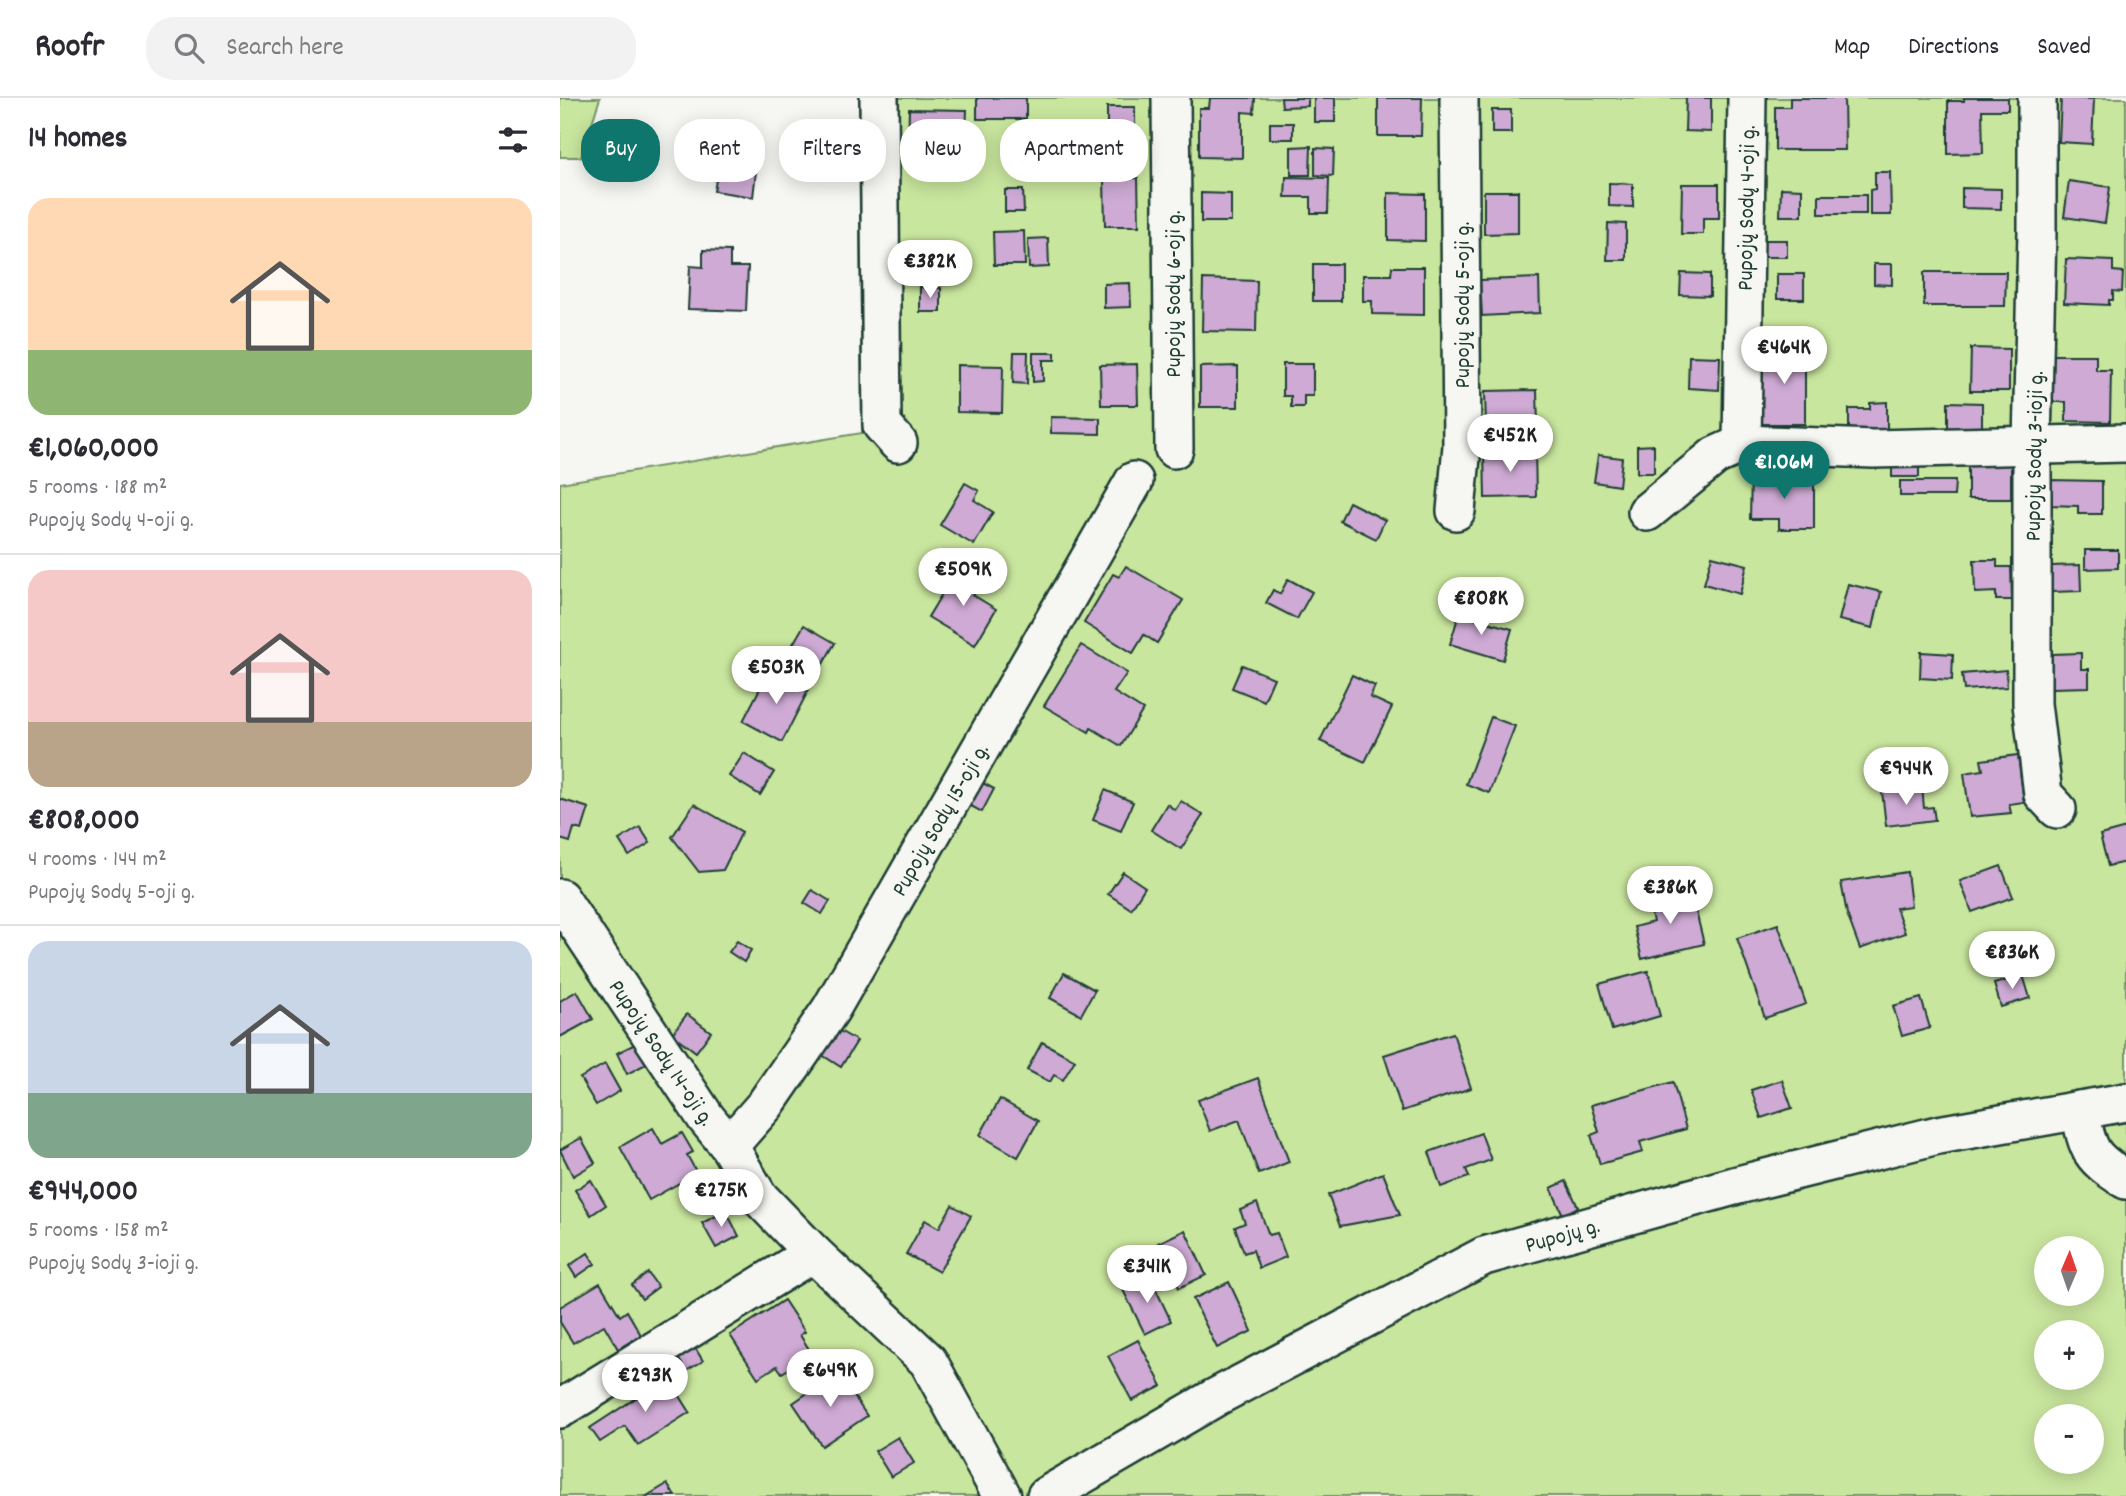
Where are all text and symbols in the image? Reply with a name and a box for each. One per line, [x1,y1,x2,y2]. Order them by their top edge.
search box [146,17,636,80]
text: Roofr [35,25,104,72]
icon: search [170,29,208,67]
text: Search here [226,30,344,67]
text: Map [1834,31,1870,65]
text: Directions [1908,31,1999,65]
text: Saved [2037,31,2091,65]
text: 14 homes [28,119,127,162]
chip: Buy [581,119,660,182]
chip: Rent [674,119,765,182]
chip: Filters [779,119,886,182]
chip: New [900,119,986,182]
chip: Apartment [1000,119,1148,182]
icon: filters [494,121,532,159]
street label: Pupojų Sodų 4-oji g. [1731,125,1766,291]
street label: Pupojų Sodų 6-oji g. [1159,210,1192,378]
street label: Pupojų Sodų 5-oji g. [1448,222,1481,388]
pin: €382K [881,240,979,300]
icon: home [217,243,343,369]
text: €382K [904,246,956,279]
pin: €464K [1735,327,1833,386]
text: €464K [1757,332,1811,365]
street label: Pupojų Sodų 3-ioji g. [2019,370,2054,542]
pin: €452K [1461,414,1559,474]
text: €452K [1483,420,1537,453]
text: €1,060,000 [28,429,159,472]
pin: €1.06M [1727,442,1841,501]
text: €1.06M [1755,447,1813,480]
text: 5 rooms · 188 m² [28,472,167,505]
text: Pupojų Sodų 4-oji g. [28,505,194,538]
pin: €509K [914,548,1012,608]
text: €509K [934,554,992,587]
pin: €808K [1432,578,1530,637]
text: €808K [1454,583,1508,616]
icon: home [217,615,343,741]
pin: €503K [727,646,825,706]
text: €503K [748,652,804,685]
street label: Pupojų Sodų 15-oji g. [885,738,999,903]
pin: €944K [1857,748,1955,807]
text: €944K [1879,753,1933,786]
text: €808,000 [28,801,140,844]
text: 4 rooms · 144 m² [28,844,167,877]
pin: €386K [1621,866,1719,926]
text: €386K [1643,872,1697,905]
text: Pupojų Sodų 5-oji g. [28,877,195,910]
pin: €836K [1963,932,2061,991]
text: €836K [1985,937,2039,970]
street label: Pupojų Sodų 14-oji g. [599,974,722,1134]
icon: home [217,986,343,1112]
pin: €275K [672,1170,770,1229]
text: €944,000 [28,1172,138,1215]
text: €275K [695,1175,747,1208]
street label: Pupojų g. [1522,1211,1604,1264]
text: 5 rooms · 158 m² [28,1215,169,1248]
north arrow [2034,1236,2104,1306]
map controls [2034,1236,2104,1474]
pin: €341K [1098,1246,1196,1305]
text: Pupojų Sodų 3-ioji g. [28,1248,199,1281]
text: €341K [1123,1251,1171,1284]
button: + [2034,1320,2104,1390]
pin: €649K [781,1350,879,1409]
pin: €293K [596,1354,694,1414]
text: €649K [803,1355,857,1388]
text: €293K [618,1360,672,1393]
button: − [2034,1404,2104,1474]

